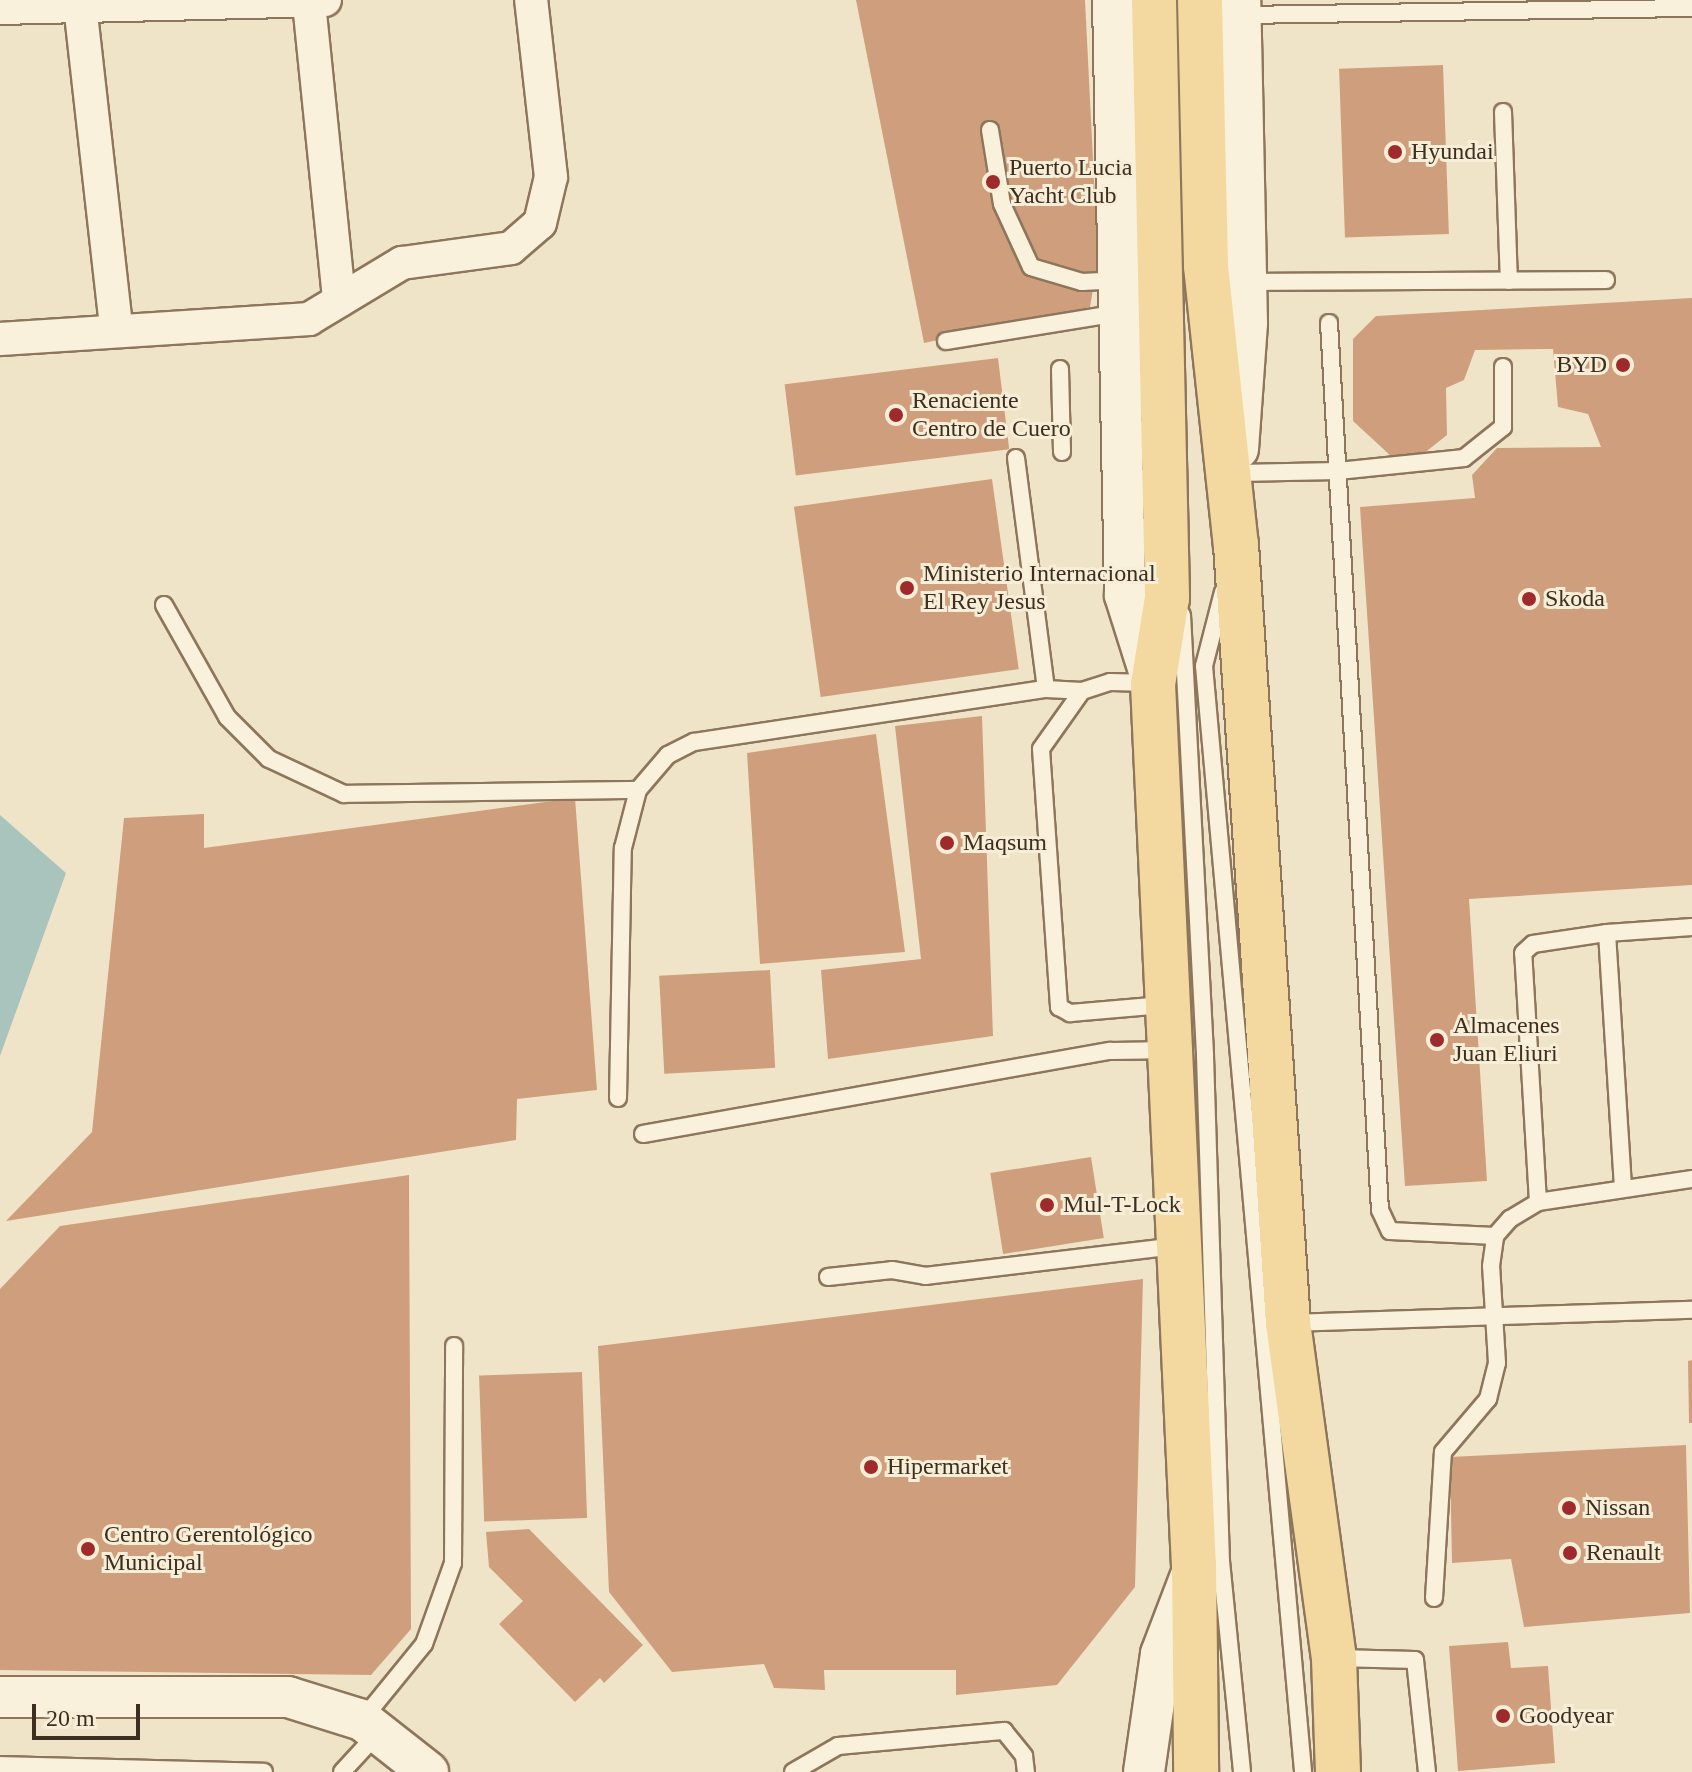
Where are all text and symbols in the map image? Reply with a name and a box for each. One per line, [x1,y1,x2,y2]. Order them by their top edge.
place label: Hyundai [1411,138,1494,166]
marker: Hyundai [1386,143,1404,161]
place label: Puerto Lucia Yacht Club [1009,154,1132,210]
marker: Puerto Lucia Yacht Club [984,173,1002,191]
place label: BYD [1556,351,1607,379]
marker: BYD [1614,356,1632,374]
place label: Renaciente Centro de Cuero [912,387,1071,443]
marker: Renaciente Centro de Cuero [887,406,905,424]
place label: Ministerio Internacional El Rey Jesus [923,560,1156,616]
marker: Ministerio Internacional El Rey Jesus [898,579,916,597]
place label: Skoda [1545,585,1605,613]
marker: Skoda [1520,590,1538,608]
place label: Maqsum [963,829,1047,857]
marker: Maqsum [938,834,956,852]
place label: Almacenes Juan Eliuri [1453,1012,1560,1068]
marker: Almacenes Juan Eliuri [1428,1031,1446,1049]
place label: Mul-T-Lock [1063,1191,1181,1219]
marker: Mul-T-Lock [1038,1196,1056,1214]
place label: Hipermarket [887,1453,1008,1481]
marker: Hipermarket [862,1458,880,1476]
place label: Nissan [1585,1494,1650,1522]
marker: Nissan [1560,1499,1578,1517]
place label: Centro Gerentológico Municipal [104,1521,313,1577]
place label: Renault [1586,1539,1661,1567]
marker: Centro Gerentológico Municipal [79,1540,97,1558]
marker: Renault [1561,1544,1579,1562]
scale bar [36,1688,144,1738]
place label: Goodyear [1519,1702,1614,1730]
text: 20 m [46,1705,95,1731]
marker: Goodyear [1494,1707,1512,1725]

